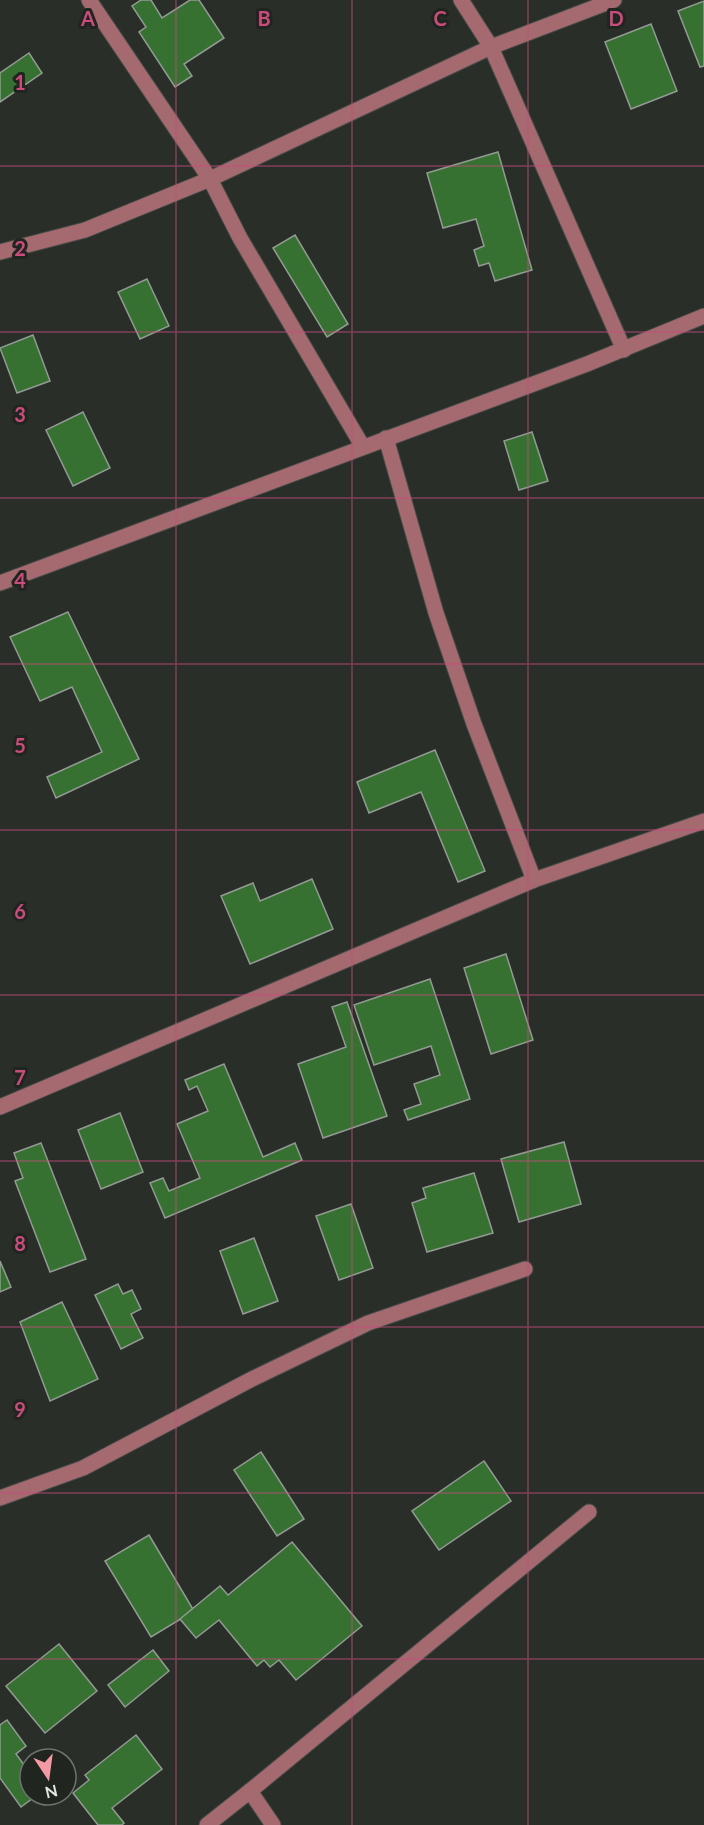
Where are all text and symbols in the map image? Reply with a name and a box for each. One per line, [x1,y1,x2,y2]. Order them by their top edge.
text: A [80,6,95,30]
text: B [257,6,271,30]
text: C [433,6,447,30]
text: D [608,6,624,30]
text: 1 [14,70,26,94]
text: 2 [14,236,26,260]
text: 3 [14,402,26,426]
text: 4 [14,568,26,592]
text: 5 [14,733,26,757]
text: 6 [14,899,26,923]
text: 7 [14,1065,26,1089]
text: 8 [14,1231,26,1255]
text: 9 [14,1397,26,1421]
north arrow [18,1747,78,1807]
text: N [43,1781,60,1803]

